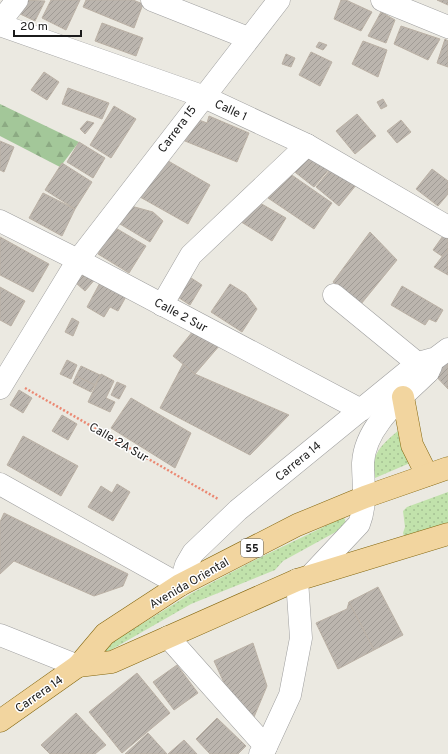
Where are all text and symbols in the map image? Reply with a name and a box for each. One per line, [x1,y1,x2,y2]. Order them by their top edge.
scale bar [14,12,81,38]
text: 20 m [20,19,48,35]
street label: Calle 1 [212,96,249,125]
street label: Carrera 15 [155,103,201,156]
street label: Calle 2 Sur [151,295,210,337]
street label: Calle 2A Sur [86,419,151,467]
street label: Carrera 14 [272,438,325,485]
road number: 55 [241,539,263,557]
street label: Avenida Oriental [147,555,232,613]
street label: Carrera 14 [12,672,67,717]

